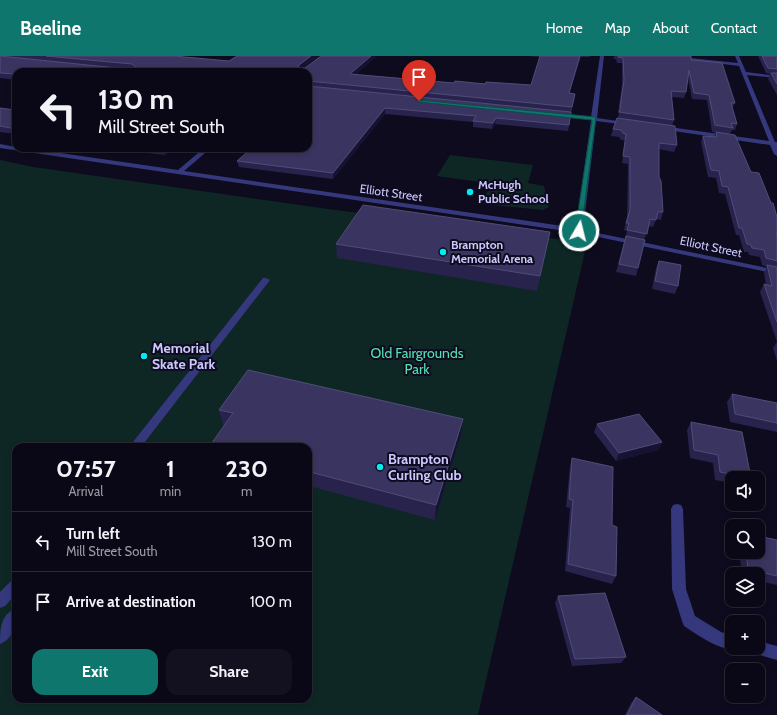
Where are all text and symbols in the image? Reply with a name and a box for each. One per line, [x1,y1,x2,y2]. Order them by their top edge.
text: Beeline [20,17,81,40]
text: Home [546,19,583,37]
text: Map [605,19,630,37]
text: About [652,19,689,37]
text: Contact [711,19,757,37]
pin [402,60,436,101]
icon: arrive [408,66,430,88]
text: 130 m [98,82,174,116]
icon: left [32,84,84,136]
text: Mill Street South [98,116,225,138]
place label: McHugh Public School [478,177,549,206]
street label: Elliott Street [359,181,423,204]
marker: McHugh Public School [465,187,475,197]
position arrow [558,210,600,252]
street label: Elliott Street [679,233,743,260]
place label: Brampton Memorial Arena [451,237,533,266]
marker: Brampton Memorial Arena [438,247,448,257]
place label: Memorial Skate Park [152,339,216,373]
park label: Old Fairgrounds Park [370,344,464,378]
marker: Memorial Skate Park [139,351,149,361]
place label: Brampton Curling Club [388,450,462,484]
text: 07:57 [56,454,116,483]
text: 1 [166,454,175,483]
text: 230 [225,454,268,483]
marker: Brampton Curling Club [375,462,385,472]
map controls [725,471,765,703]
button: sound [725,471,765,511]
text: Arrival [69,483,103,499]
text: min [160,483,181,499]
text: m [241,483,252,499]
button: search [725,519,765,559]
text: Turn left [66,525,120,543]
icon: left [32,531,54,553]
text: 130 m [252,533,292,551]
text: Mill Street South [66,543,158,559]
button: layers [725,567,765,607]
icon: arrive [32,591,54,613]
text: Arrive at destination [66,593,196,611]
text: 100 m [250,593,292,611]
button: + [725,615,765,655]
button: Exit [32,649,158,695]
button: Share [166,649,292,695]
button: − [725,663,765,703]

